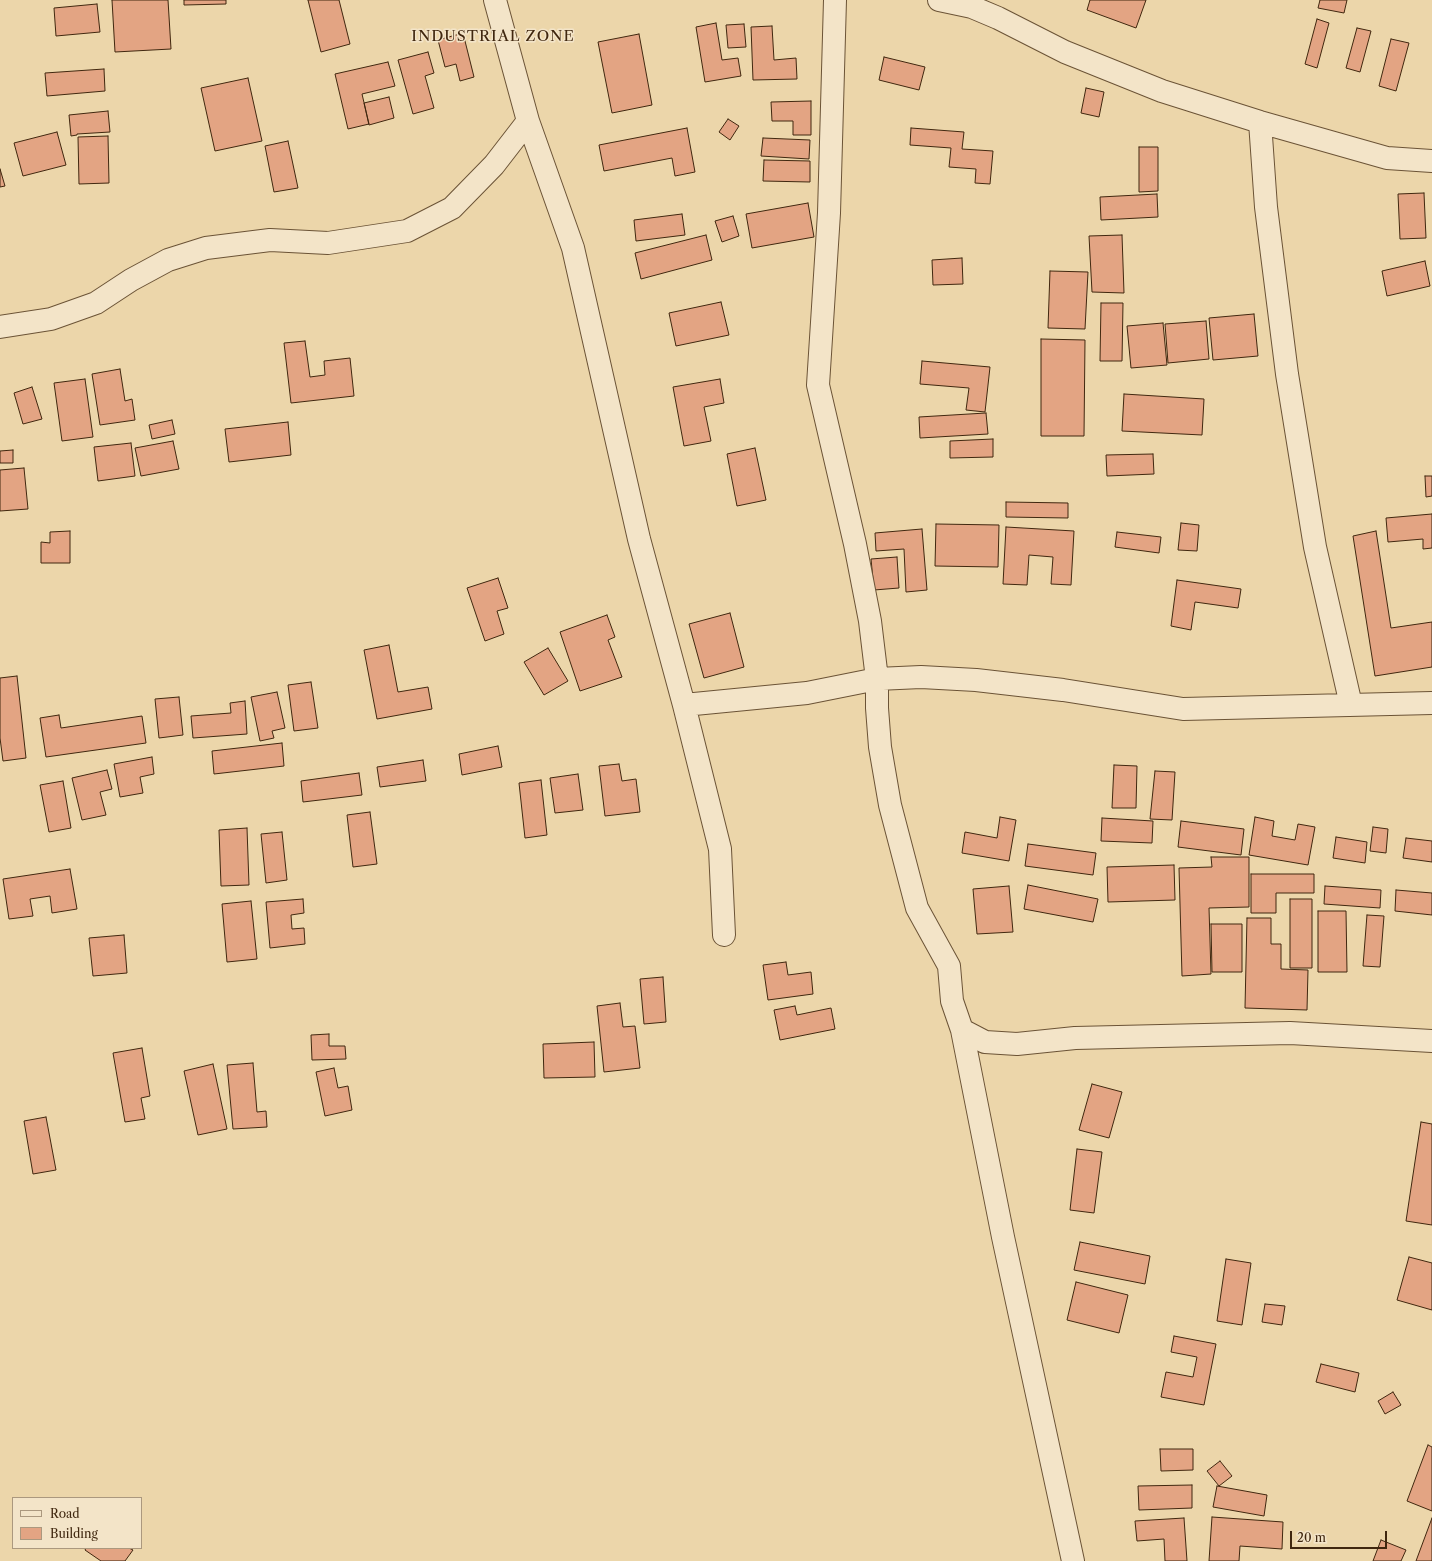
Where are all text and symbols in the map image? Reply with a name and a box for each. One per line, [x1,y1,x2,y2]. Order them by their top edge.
district label: INDUSTRIAL ZONE [411,28,575,46]
legend [12,1497,142,1549]
text: Road [50,1506,80,1521]
scale bar [1292,1523,1389,1549]
text: Building [50,1526,98,1541]
text: 20 m [1297,1530,1326,1545]

